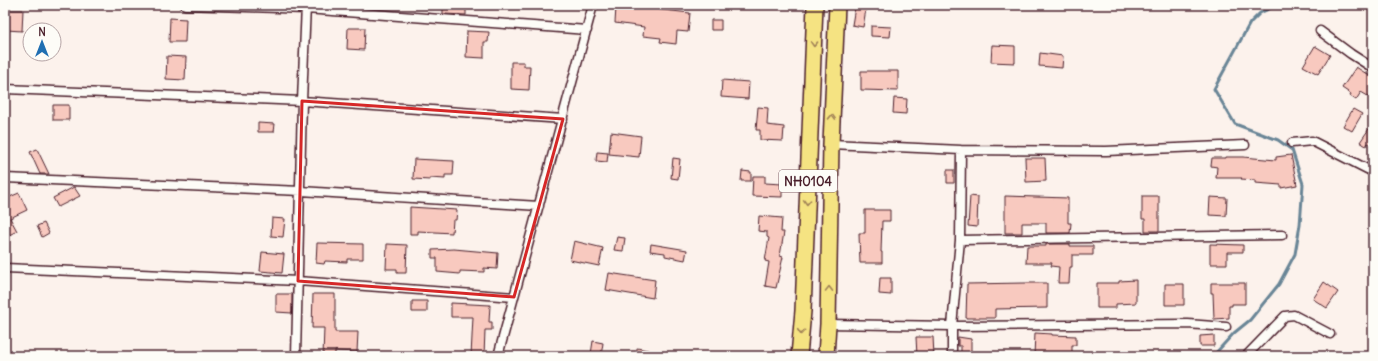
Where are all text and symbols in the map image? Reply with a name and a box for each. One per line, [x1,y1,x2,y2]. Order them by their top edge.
north arrow [22,22,62,62]
text: N [38,25,46,39]
one-way arrow [810,41,818,47]
one-way arrow [828,114,836,120]
road number: NH0104 [779,170,837,192]
one-way arrow [803,199,812,205]
one-way arrow [824,286,833,292]
one-way arrow [797,329,806,335]

